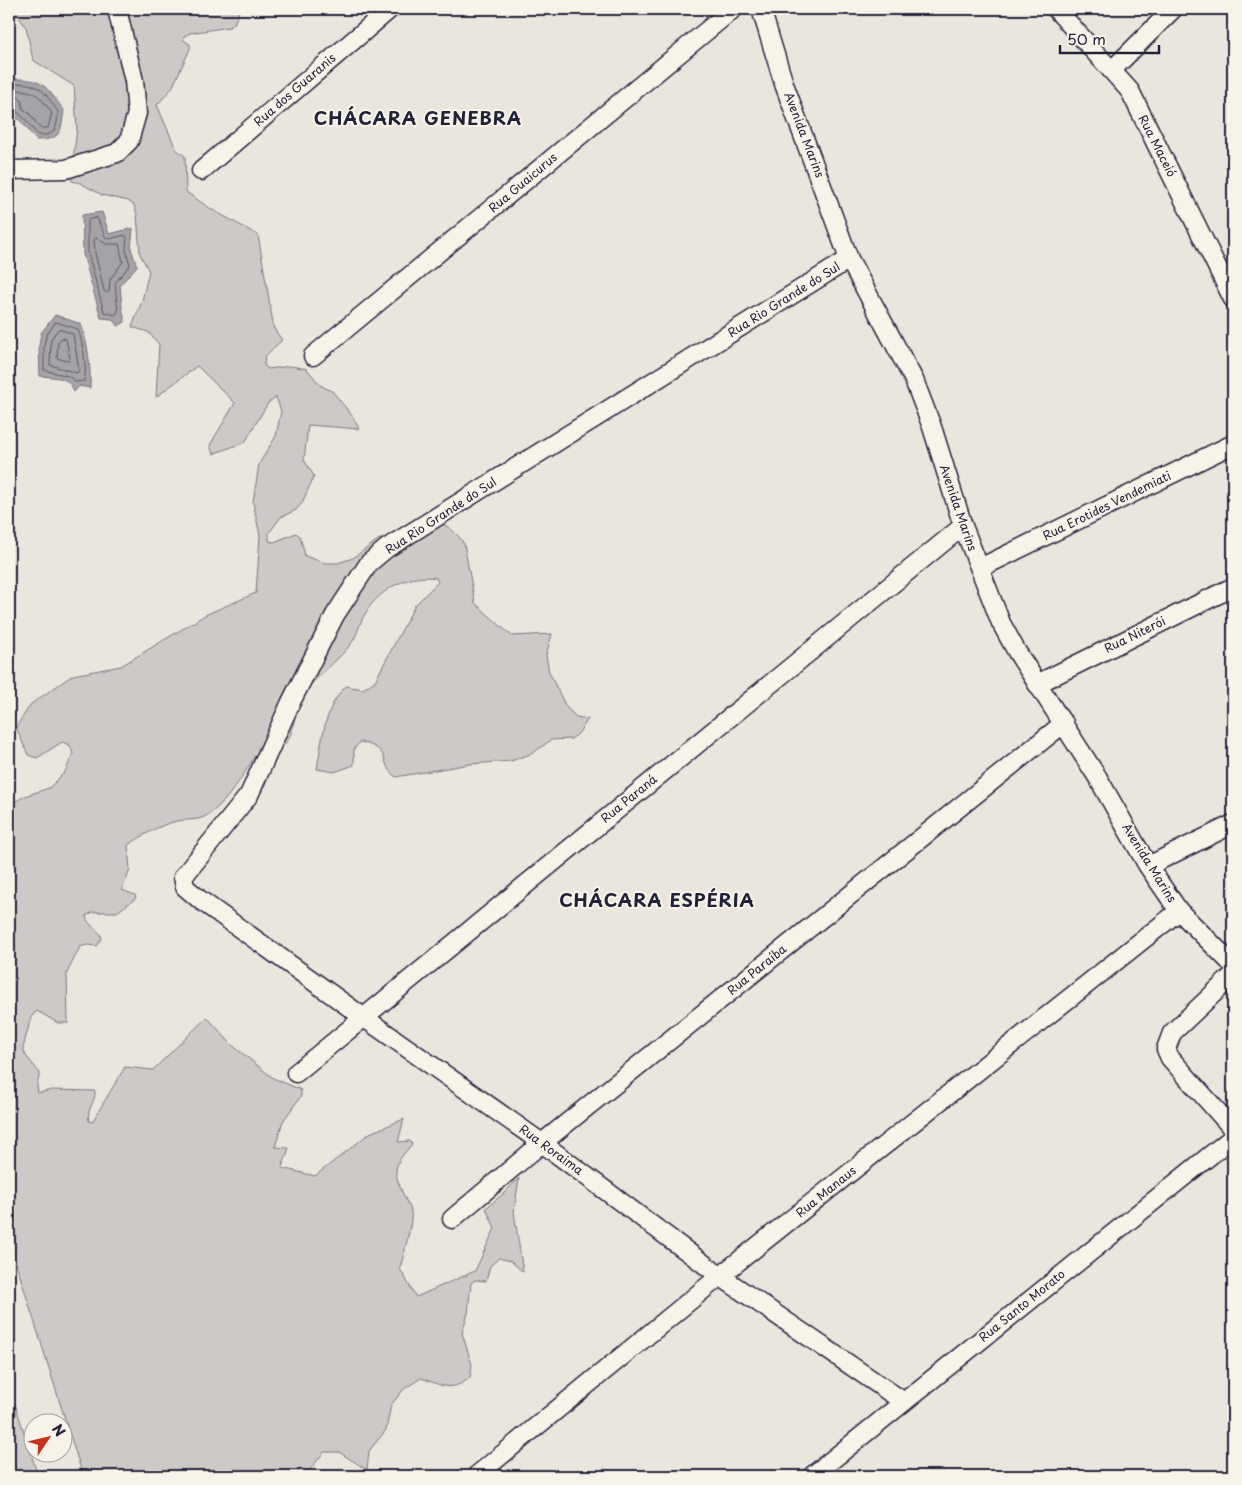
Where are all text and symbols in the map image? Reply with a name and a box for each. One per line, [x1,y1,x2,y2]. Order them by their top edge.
scale bar [1060,22,1158,54]
text: 50 m [1067,27,1106,50]
street label: Rua dos Guaranis [249,48,340,130]
street label: Avenida Marins [780,89,830,181]
district label: CHÁCARA GENEBRA [314,104,522,131]
street label: Rua Maceió [1134,111,1181,180]
street label: Rua Guaicurus [484,148,561,216]
street label: Rua Rio Grande do Sul [724,257,843,341]
street label: Avenida Marins [936,462,982,554]
street label: Rua Erotides Vendemiati [1039,466,1174,544]
street label: Rua Rio Grande do Sul [381,472,500,558]
street label: Rua Niterói [1101,611,1168,657]
street label: Rua Paraná [596,770,661,827]
street label: Avenida Marins [1118,819,1182,906]
district label: CHÁCARA ESPÉRIA [559,886,755,913]
street label: Rua Paraíba [723,939,790,999]
street label: Rua Roraima [516,1120,588,1179]
street label: Rua Manaus [791,1161,860,1221]
street label: Rua Santo Morato [974,1265,1069,1346]
north arrow [22,1412,72,1462]
text: N [47,1420,71,1441]

